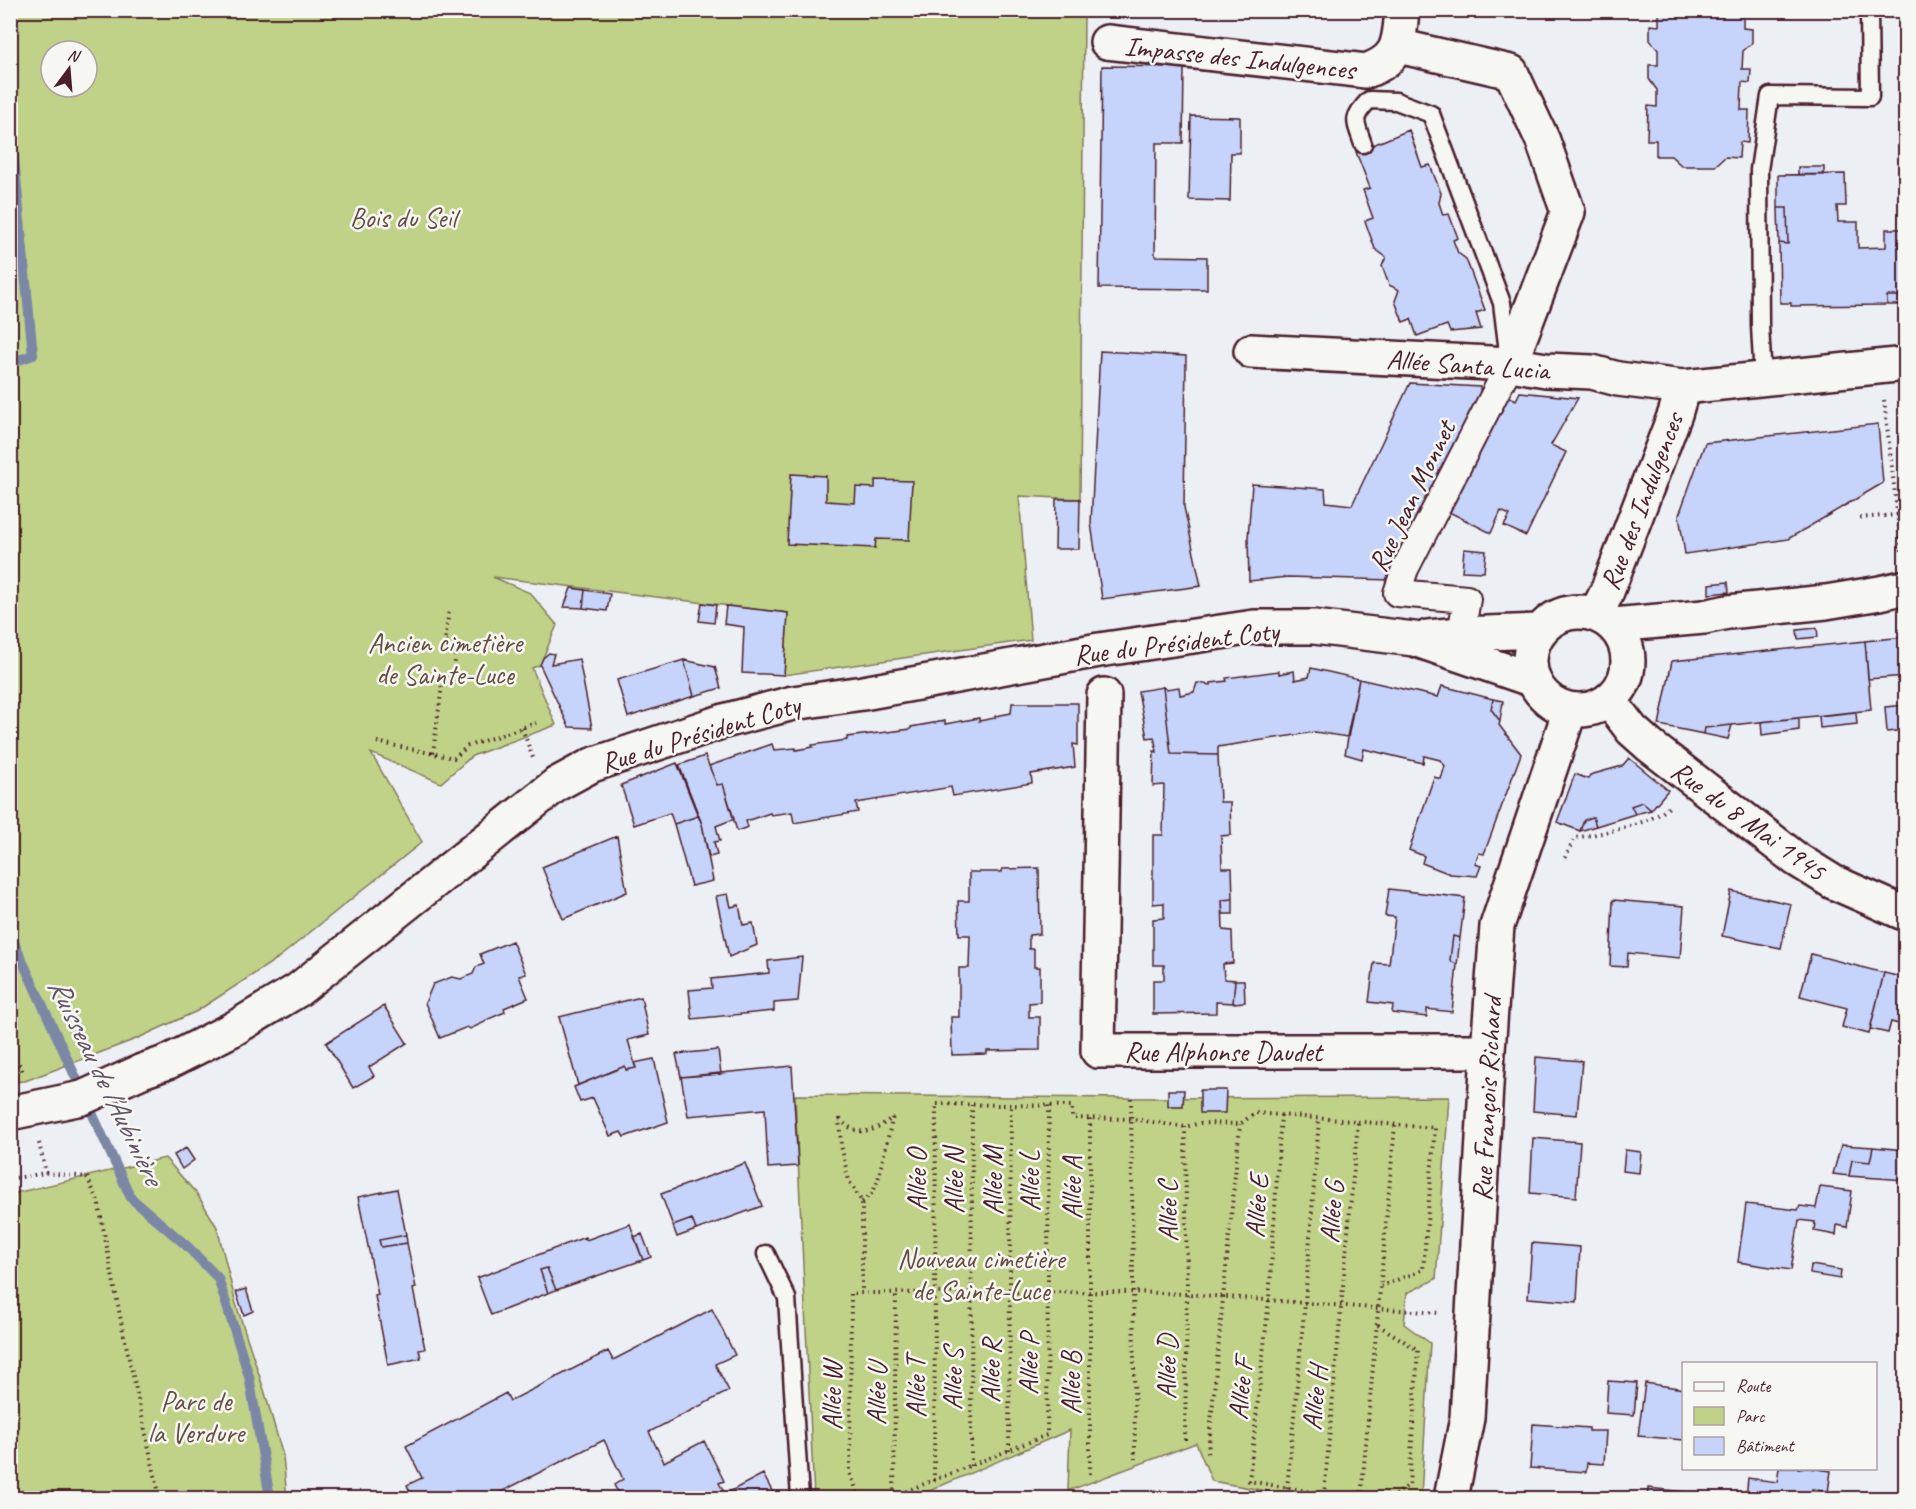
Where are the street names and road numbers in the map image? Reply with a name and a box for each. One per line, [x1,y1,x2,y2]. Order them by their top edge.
street label: Impasse des Indulgences [1123,28,1359,87]
street label: Allée Santa Lucia [1385,341,1553,388]
street label: Rue des Indulgences [1592,406,1692,595]
street label: Rue Jean Monnet [1360,413,1464,577]
street label: Rue du Président Coty [1072,612,1283,672]
street label: Rue du Président Coty [596,686,806,780]
street label: Rue du 8 Mai 1945 [1664,753,1834,889]
street label: Rue François Richard [1464,992,1510,1202]
street label: Rue Alphonse Daudet [1124,1034,1325,1069]
street label: Allée N [936,1144,971,1214]
street label: Allée M [975,1144,1010,1215]
street label: Allée O [899,1146,934,1211]
street label: Allée L [1012,1150,1047,1211]
street label: Allée A [1054,1155,1089,1219]
street label: Allée E [1237,1170,1276,1239]
street label: Allée G [1311,1176,1352,1245]
street label: Allée C [1149,1177,1186,1242]
street label: Allée P [1010,1329,1047,1395]
street label: Allée D [1148,1332,1185,1400]
street label: Allée R [972,1336,1009,1403]
street label: Allée S [934,1342,971,1410]
street label: Allée B [1053,1349,1088,1415]
street label: Allée T [898,1350,933,1418]
street label: Allée F [1220,1351,1262,1421]
street label: Allée W [814,1357,849,1430]
street label: Allée U [858,1357,895,1425]
street label: Allée H [1294,1360,1336,1432]

